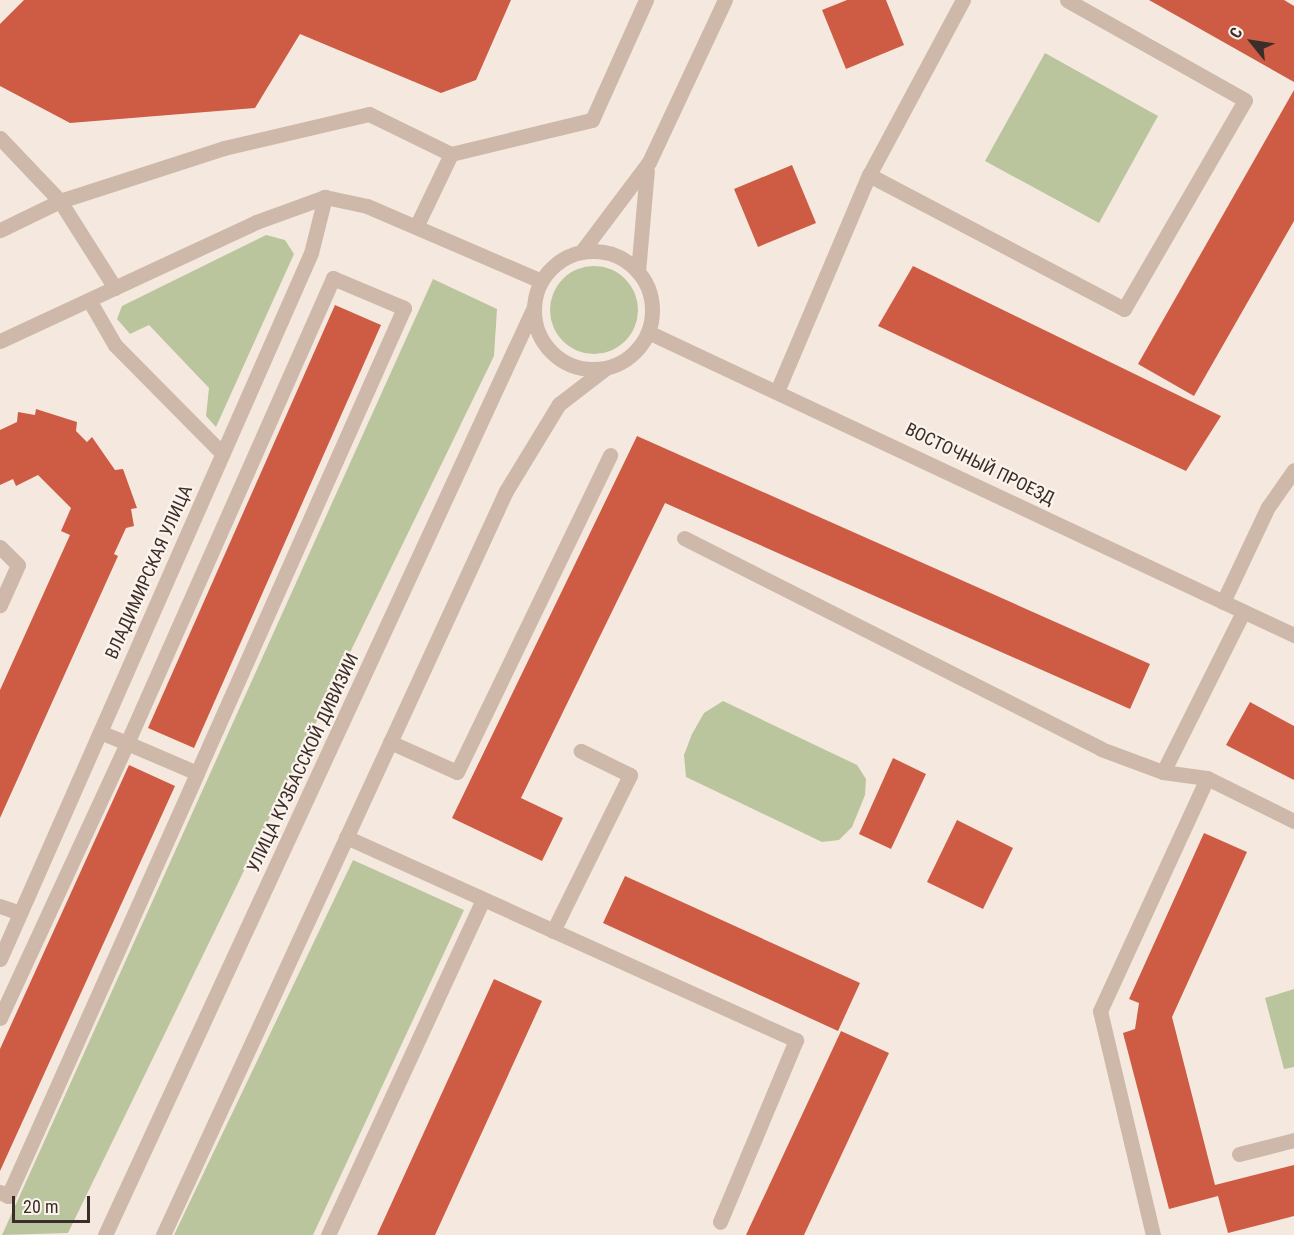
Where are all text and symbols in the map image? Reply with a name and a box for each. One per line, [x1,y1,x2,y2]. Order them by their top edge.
north arrow [1222,12,1282,72]
text: С [1225,24,1246,41]
street label: ВОСТОЧНЫЙ ПРОЕЗД [902,418,1058,510]
street label: ВЛАДИМИРСКАЯ УЛИЦА [101,482,197,662]
street label: УЛИЦА КУЗБАССКОЙ ДИВИЗИИ [243,650,363,876]
scale bar [15,1184,93,1222]
text: 20 m [23,1196,58,1217]

